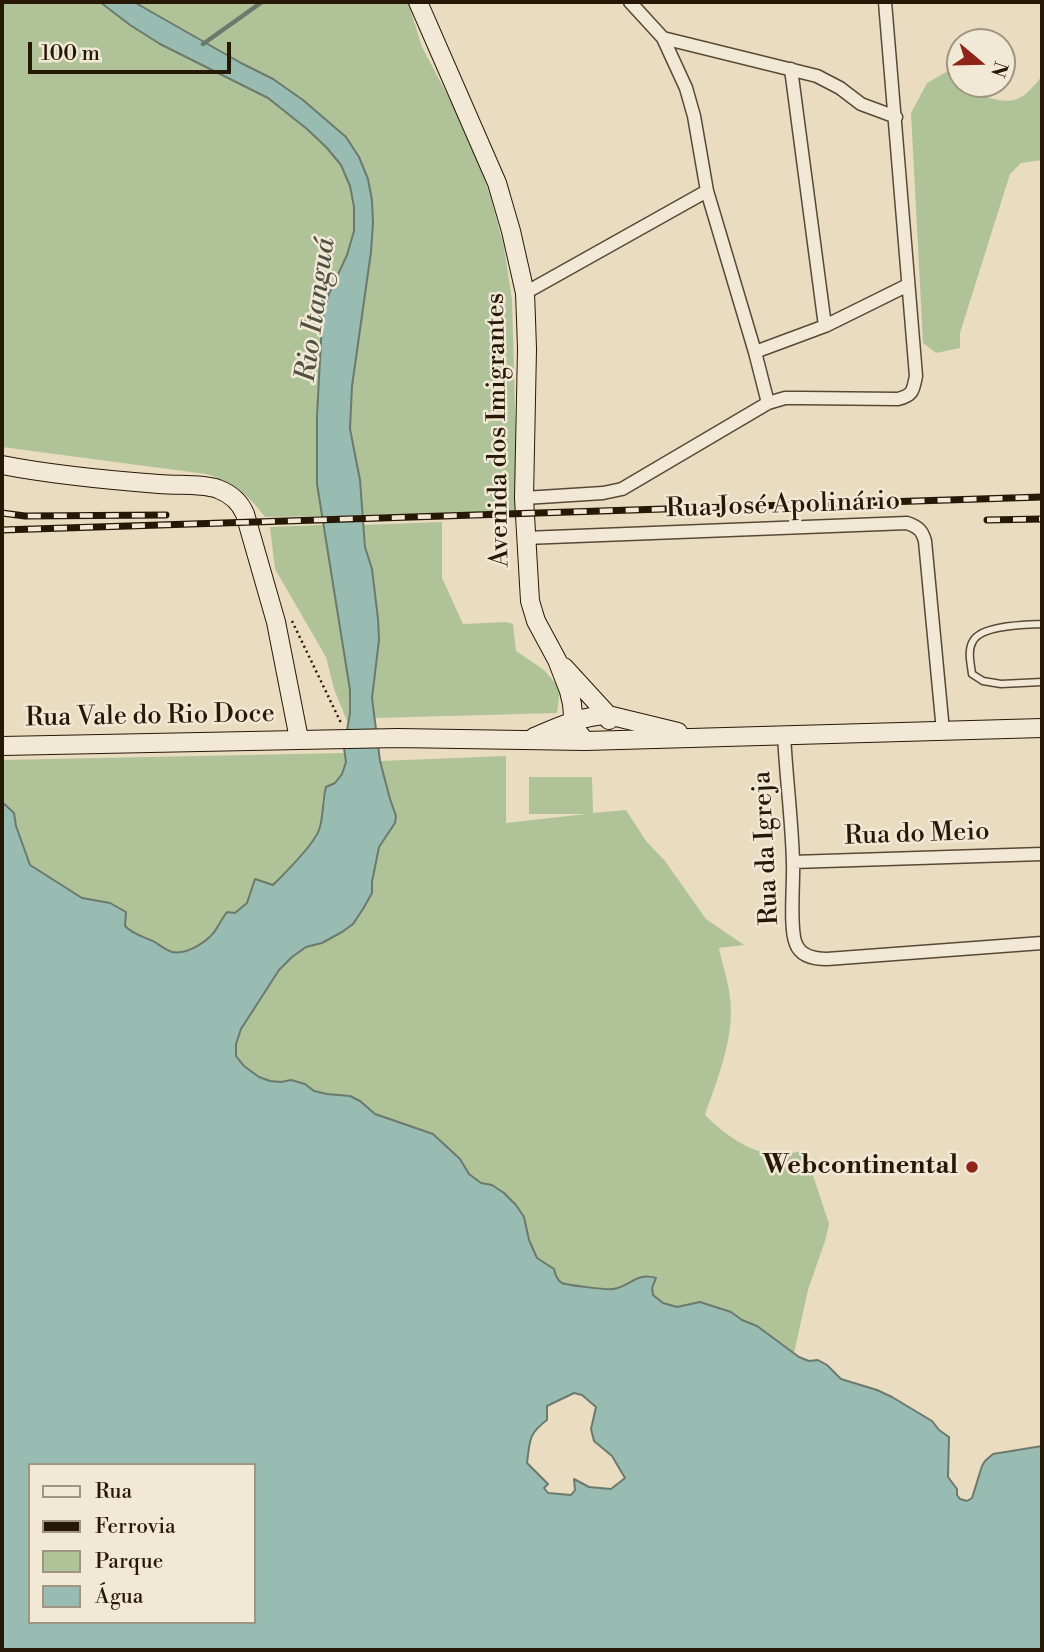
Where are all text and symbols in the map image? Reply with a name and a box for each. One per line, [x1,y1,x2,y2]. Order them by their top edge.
scale bar [32,28,234,72]
north arrow [946,28,1016,98]
text: 100 m [41,41,100,67]
text: N [985,58,1013,80]
water label: Rio Itanguá [290,236,344,384]
street label: Avenida dos Imigrantes [481,293,517,567]
street label: Rua José Apolinário [665,486,901,526]
street label: Rua Vale do Rio Doce [25,699,275,735]
street label: Rua da Igreja [747,770,787,926]
street label: Rua do Meio [844,817,990,853]
place label: Webcontinental [763,1151,958,1183]
marker: Webcontinental [964,1159,980,1175]
legend [28,1463,256,1624]
text: Rua [95,1479,132,1505]
text: Ferrovia [95,1514,176,1540]
text: Parque [95,1549,163,1575]
text: Água [95,1584,143,1610]

